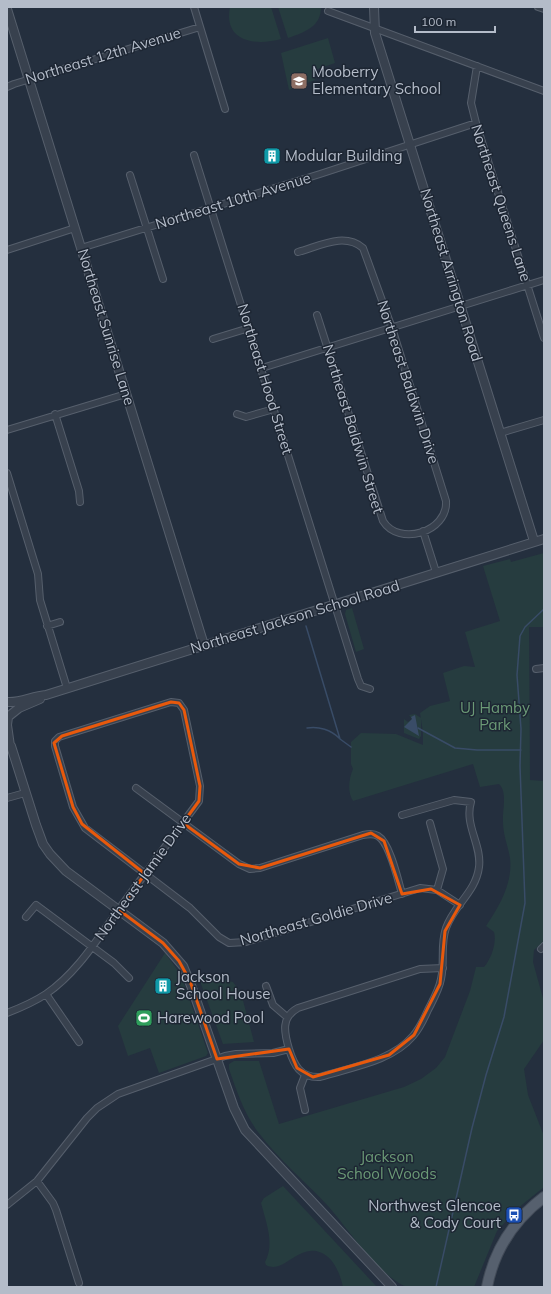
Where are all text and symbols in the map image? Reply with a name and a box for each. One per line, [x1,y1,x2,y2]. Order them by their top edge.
scale bar [415,8,495,34]
text: 100 m [421,14,456,29]
street label: Northeast 12th Avenue [23,23,183,88]
place label: Mooberry Elementary School [312,62,441,98]
school or university icon: Mooberry Elementary School [289,71,309,91]
street label: Northeast Queens Lane [467,122,536,284]
building icon: Modular Building [262,146,282,166]
place label: Modular Building [285,146,402,165]
street label: Northeast 10th Avenue [153,168,313,233]
street label: Northeast Arrington Road [416,186,487,364]
street label: Northeast Sunrise Lane [74,246,139,407]
street label: Northeast Baldwin Drive [373,298,444,466]
street label: Northeast Hood Street [234,301,297,456]
street label: Northeast Baldwin Street [319,342,388,516]
street label: Northeast Jackson School Road [188,576,402,657]
park label: UJ Hamby Park [460,698,530,734]
street label: Northeast Jamie Drive [90,810,195,944]
street label: Northeast Goldie Drive [238,888,394,949]
place label: Jackson School House [176,967,271,1003]
building icon: Jackson School House [153,976,173,996]
sports icon: Harewood Pool [134,1008,154,1028]
place label: Harewood Pool [157,1008,264,1027]
park label: Jackson School Woods [337,1147,437,1183]
place label: Northwest Glencoe & Cody Court [368,1196,501,1232]
bus stop icon: Northwest Glencoe & Cody Court [504,1205,524,1225]

